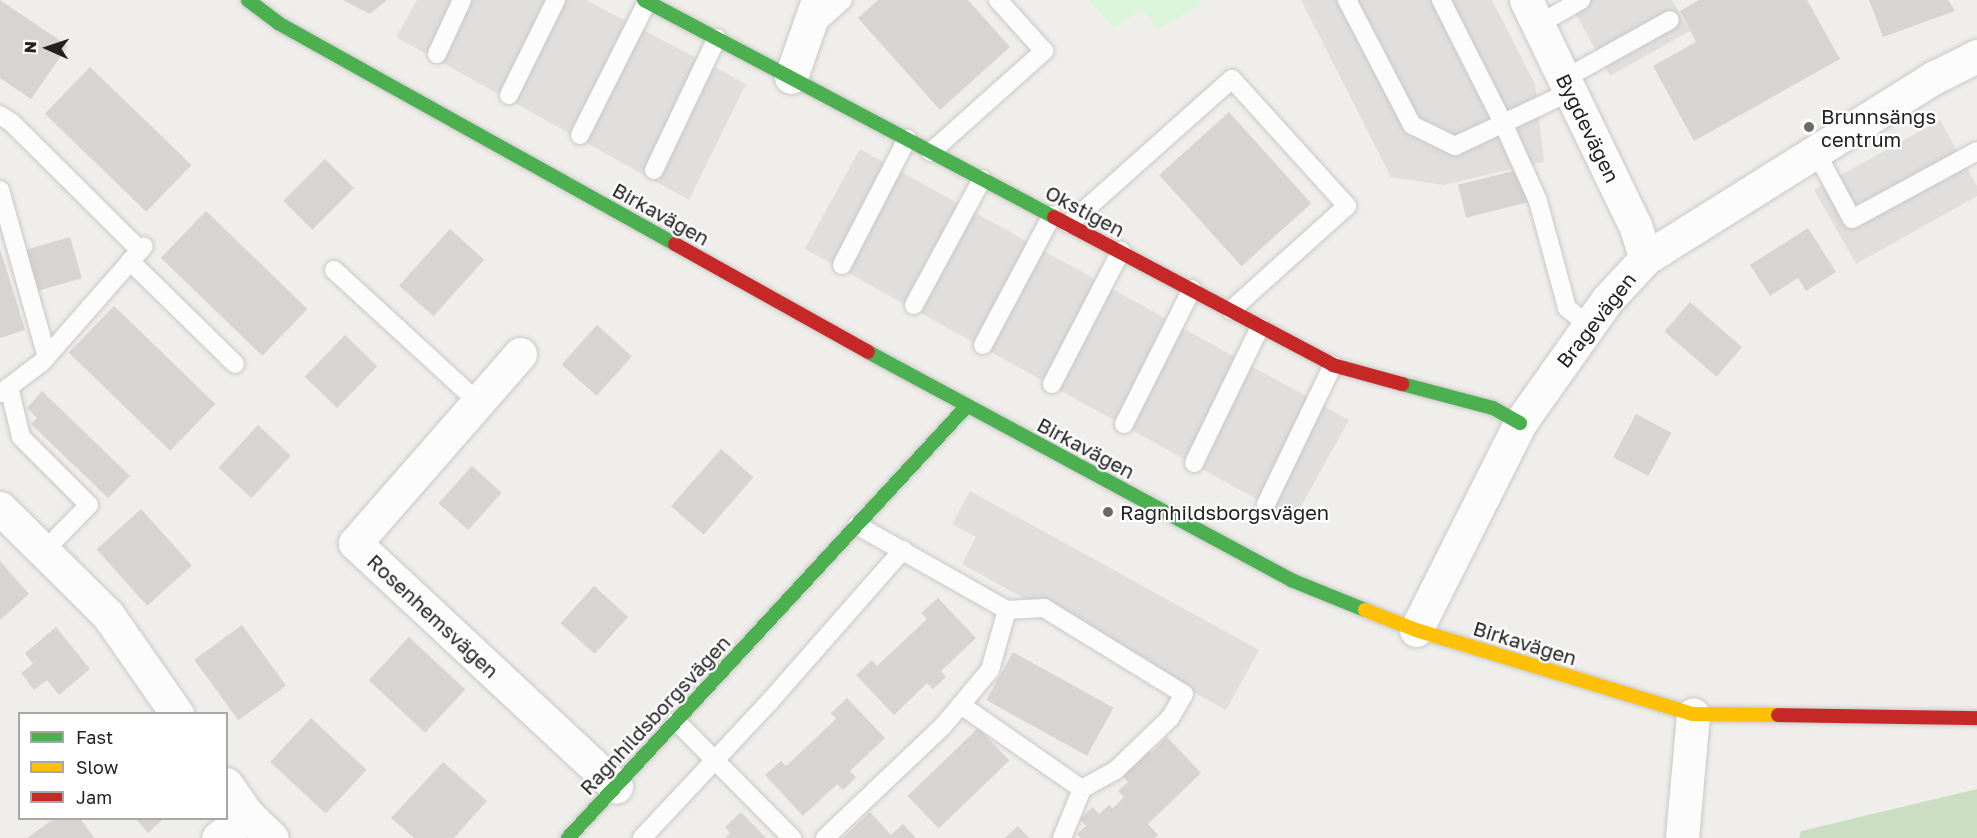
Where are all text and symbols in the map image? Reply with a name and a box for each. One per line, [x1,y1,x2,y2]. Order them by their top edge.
north arrow [18,18,78,78]
text: N [20,40,40,54]
street label: Bygdevägen [1551,70,1625,186]
place label: Brunnsängs centrum [1821,104,1936,151]
marker: Brunnsängs centrum [1802,120,1816,134]
street label: Birkavägen [608,178,714,250]
street label: Okstigen [1041,180,1129,242]
street label: Bragevägen [1551,268,1641,372]
street label: Birkavägen [1033,412,1139,484]
place label: Ragnhildsborgsvägen [1120,500,1329,524]
marker: Ragnhildsborgsvägen [1101,505,1115,519]
street label: Rosenhemsvägen [363,549,503,683]
street label: Birkavägen [1470,616,1580,670]
street label: Ragnhildsborgsvägen [575,630,735,800]
legend [18,712,228,820]
text: Fast [76,726,113,748]
text: Slow [76,756,118,778]
text: Jam [76,786,112,808]

